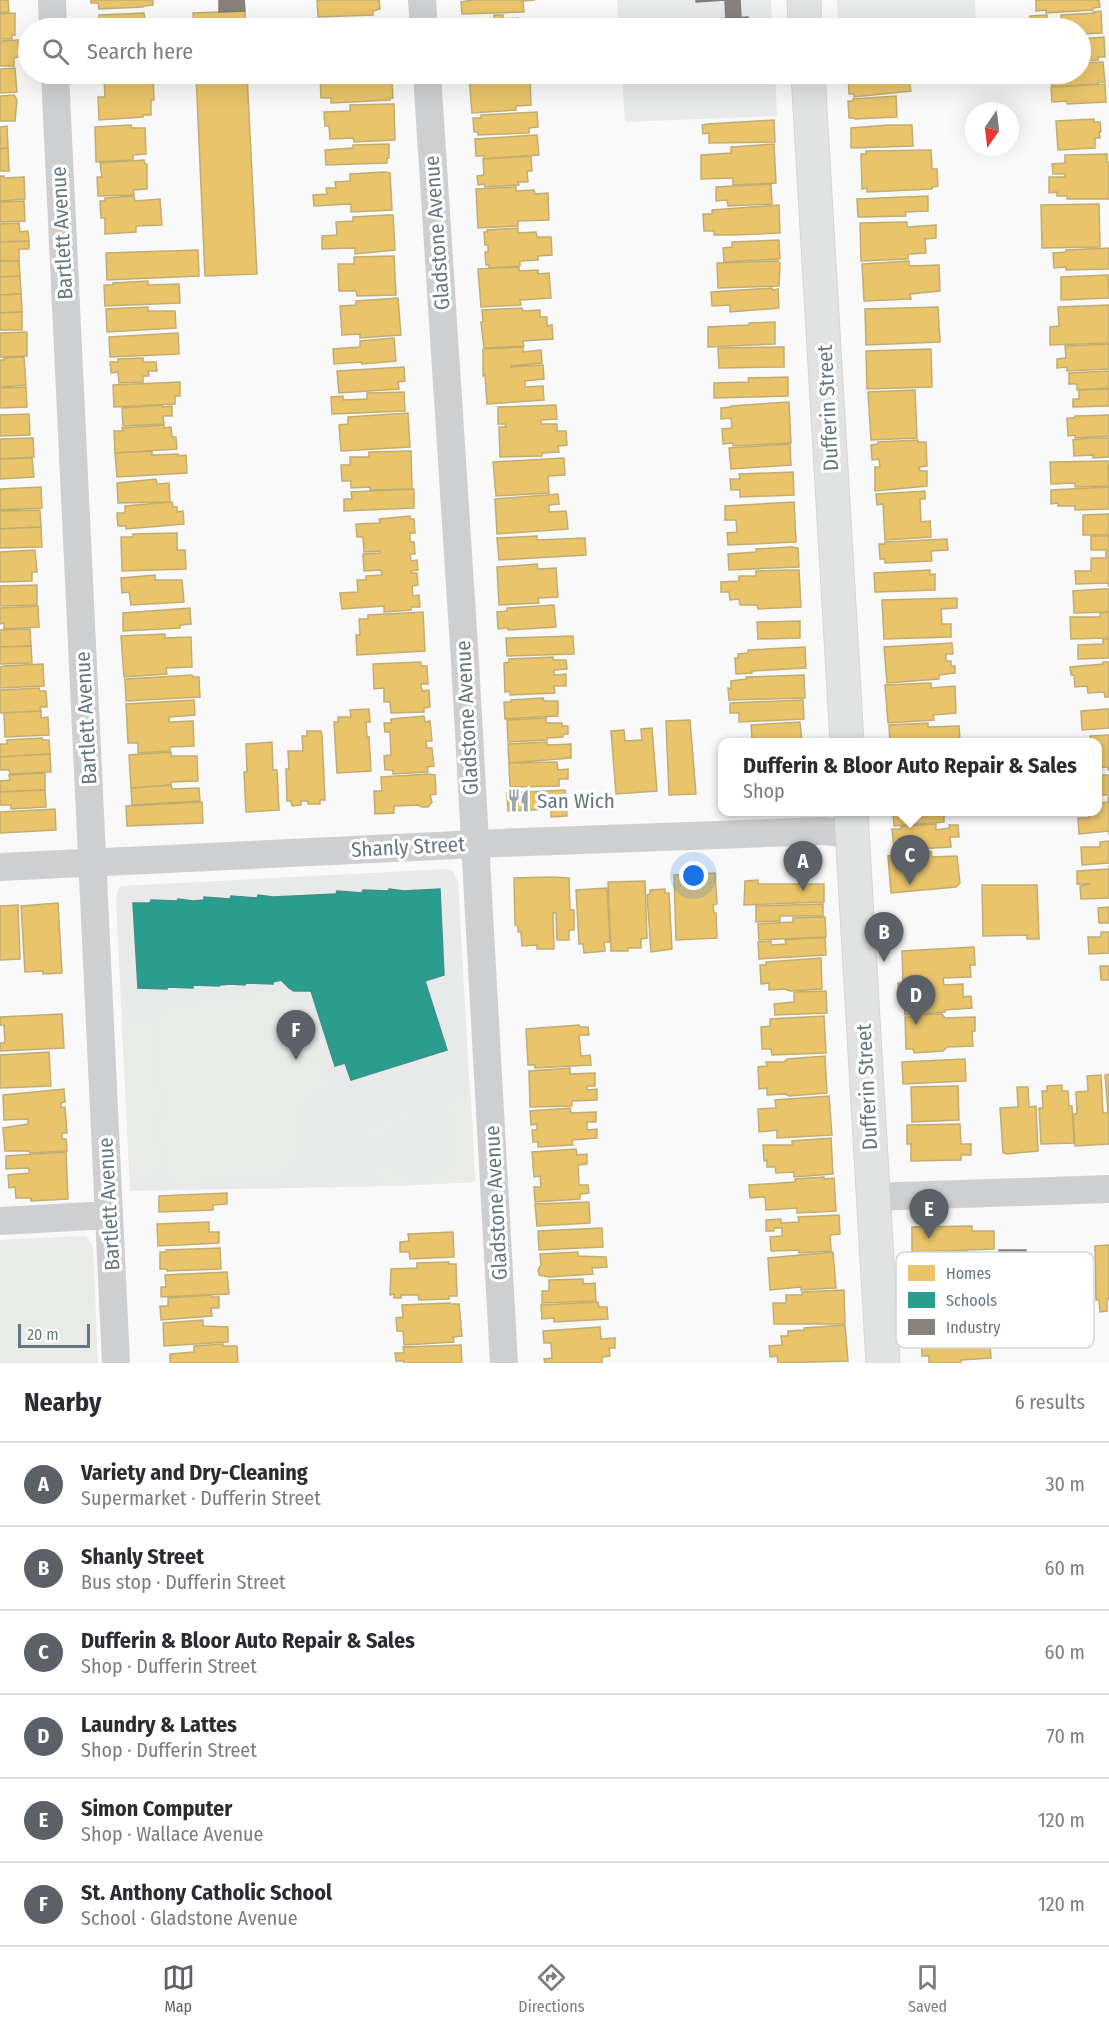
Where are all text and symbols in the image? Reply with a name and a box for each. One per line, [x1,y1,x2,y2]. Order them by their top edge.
search box [18,18,1091,84]
icon: search [39,35,72,68]
text: Search here [87,38,193,65]
north arrow [965,102,1019,156]
street label: Gladstone Avenue [419,155,455,311]
street label: Bartlett Avenue [46,166,78,300]
street label: Dufferin Street [812,344,844,472]
street label: Gladstone Avenue [450,640,484,796]
street label: Bartlett Avenue [70,651,102,785]
popup [718,738,1102,816]
text: Dufferin & Bloor Auto Repair & Sales [743,752,1077,779]
text: Shop [743,779,785,803]
restaurant icon: San Wich [506,788,532,814]
place label: San Wich [537,788,615,814]
street label: Shanly Street [350,831,466,863]
pin: C [890,836,930,885]
pin: A [784,842,822,891]
your location [679,861,708,890]
pin: B [864,912,904,962]
pin: D [896,976,936,1025]
pin: F [276,1010,316,1060]
street label: Dufferin Street [851,1023,883,1151]
street label: Gladstone Avenue [479,1125,513,1281]
street label: Bartlett Avenue [93,1137,125,1271]
pin: E [910,1190,948,1239]
legend [896,1252,1094,1348]
text: Homes [946,1264,991,1283]
text: Schools [946,1291,997,1310]
text: Industry [946,1318,1001,1337]
scale bar [18,1321,90,1348]
text: 20 m [27,1325,58,1344]
text: Nearby [24,1387,101,1418]
text: 6 results [1015,1390,1085,1414]
text: Variety and Dry-Cleaning [81,1459,308,1486]
text: A [38,1472,49,1496]
text: 30 m [1045,1472,1085,1496]
text: Supermarket · Dufferin Street [81,1486,321,1510]
text: Shanly Street [81,1543,204,1570]
text: B [38,1556,49,1580]
text: 60 m [1045,1556,1085,1580]
text: Bus stop · Dufferin Street [81,1570,286,1594]
text: Dufferin & Bloor Auto Repair & Sales [81,1627,415,1654]
text: C [38,1640,49,1664]
text: 60 m [1045,1640,1085,1664]
text: Shop · Dufferin Street [81,1654,257,1678]
text: Laundry & Lattes [81,1711,237,1738]
text: D [38,1724,49,1748]
text: 70 m [1047,1724,1085,1748]
text: Shop · Dufferin Street [81,1738,257,1762]
text: Simon Computer [81,1795,232,1822]
text: E [39,1808,48,1832]
text: 120 m [1038,1808,1085,1832]
text: Shop · Wallace Avenue [81,1822,263,1846]
text: St. Anthony Catholic School [81,1879,332,1906]
text: F [39,1892,48,1916]
text: 120 m [1038,1892,1085,1916]
text: School · Gladstone Avenue [81,1906,298,1930]
tab: Map [162,1961,195,2016]
tab: Directions [518,1961,585,2016]
tab: Saved [908,1961,947,2016]

